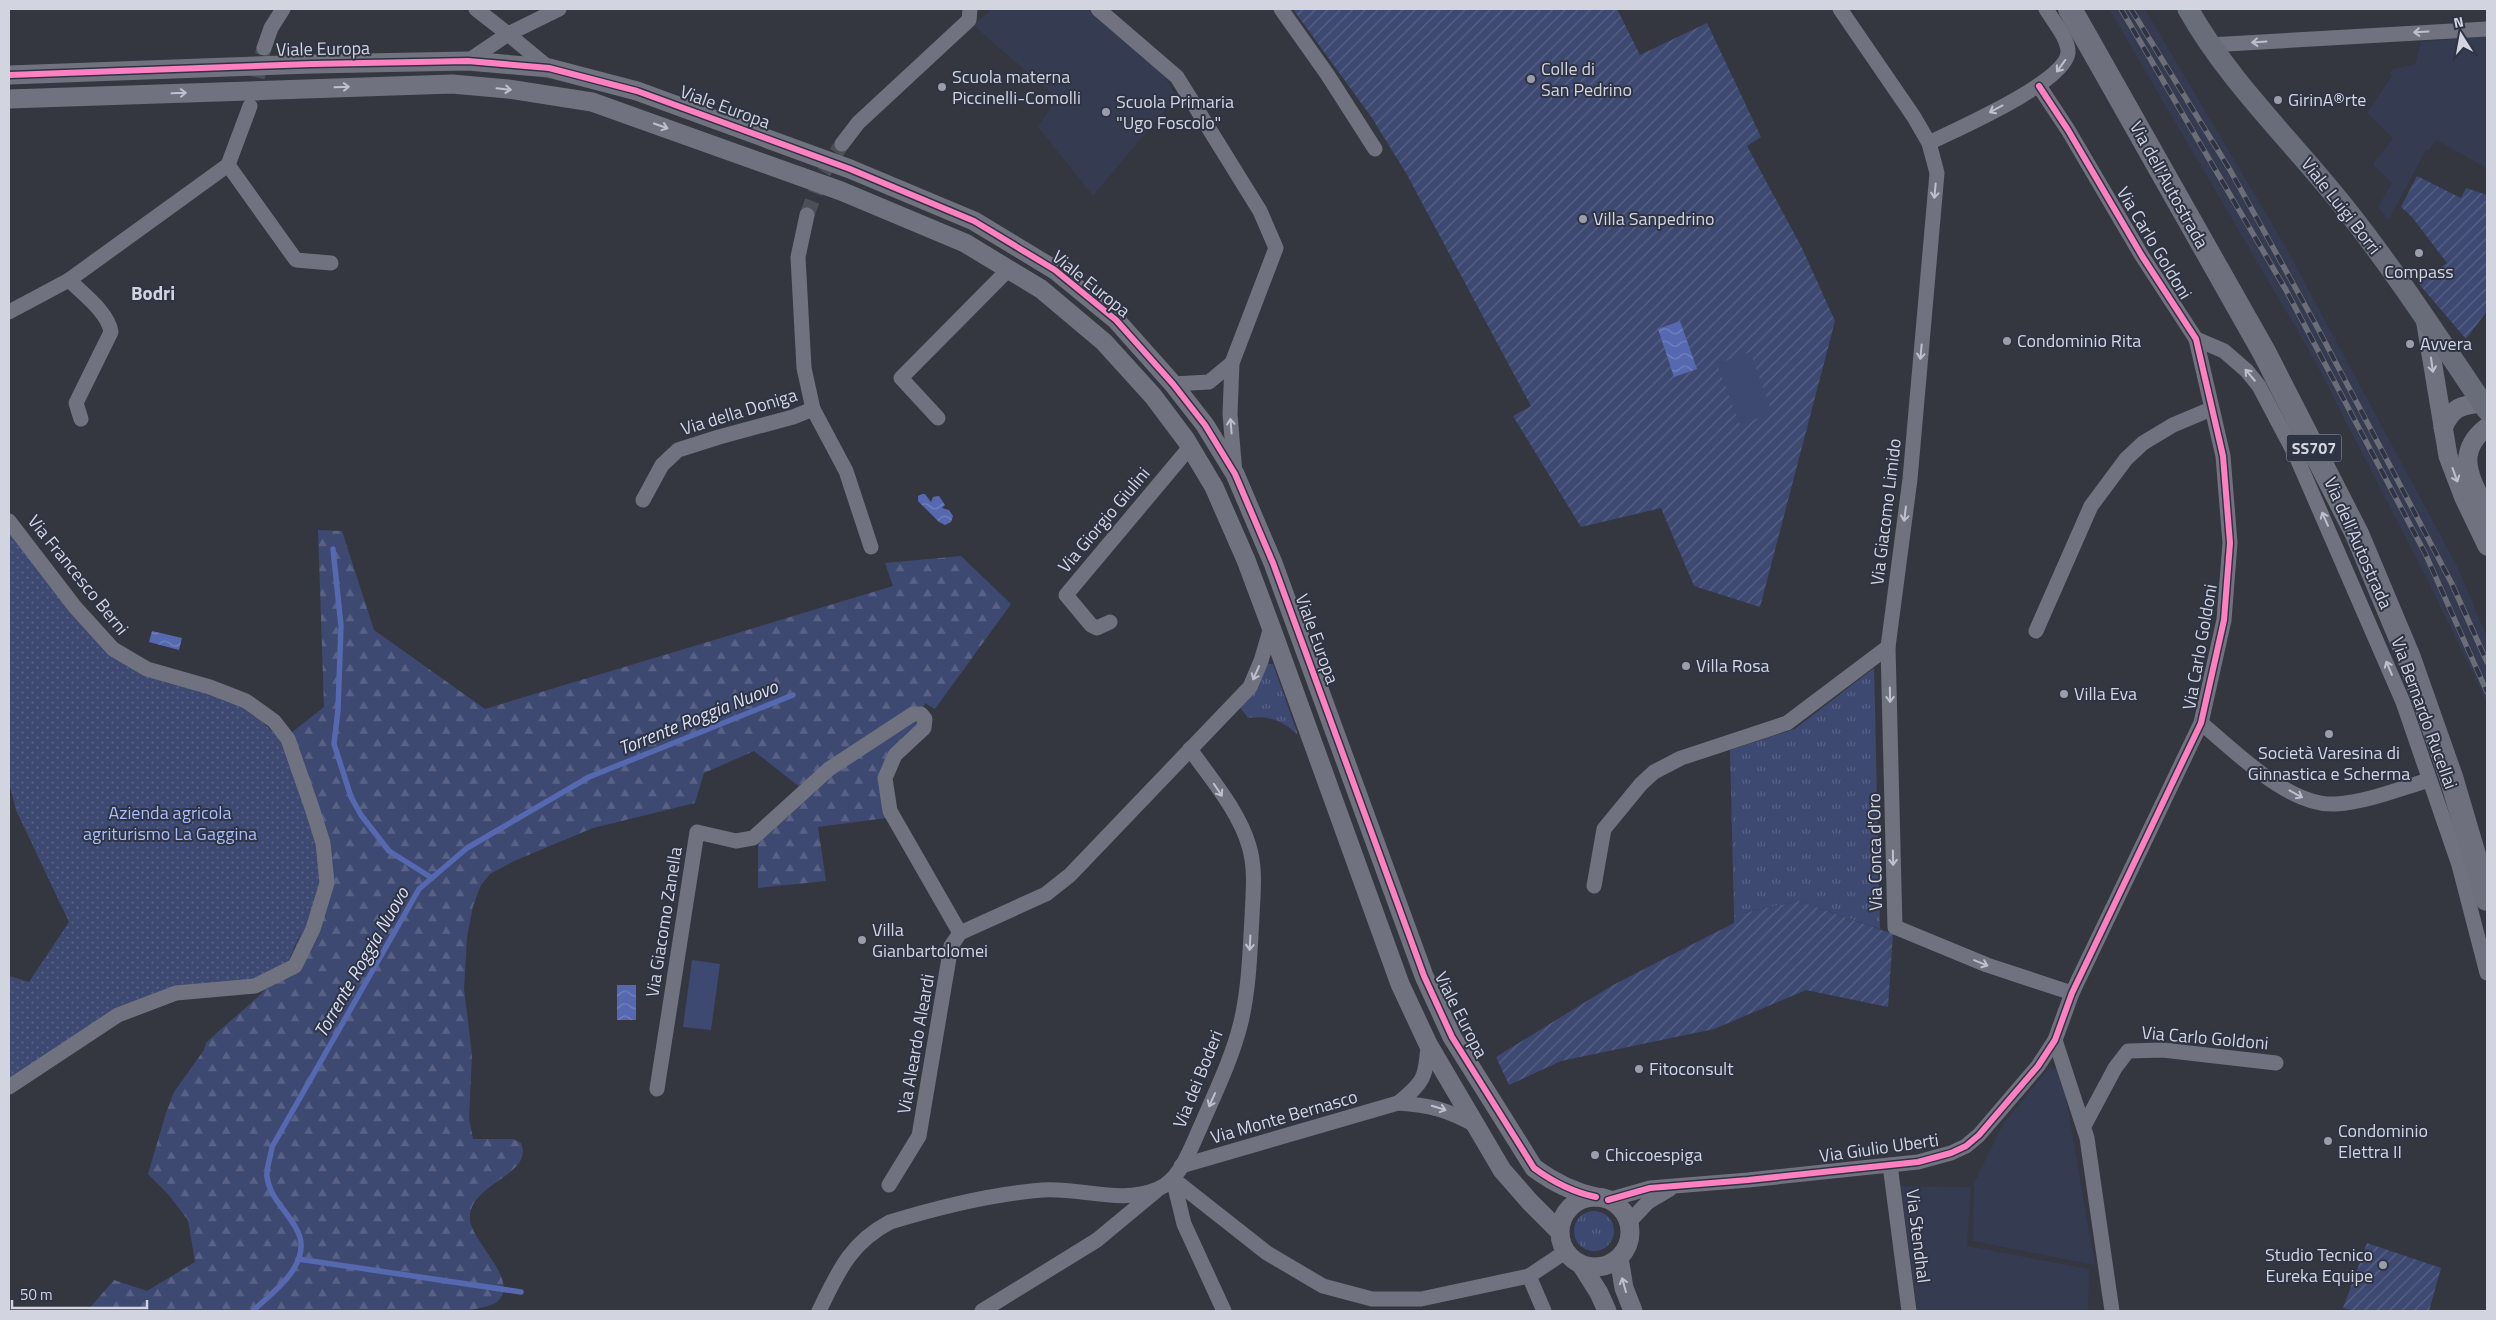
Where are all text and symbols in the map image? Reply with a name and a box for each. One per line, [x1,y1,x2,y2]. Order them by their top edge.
north arrow [2436,10,2486,60]
text: N [2452,11,2465,33]
one-way arrow [2413,28,2429,37]
street label: Viale Europa [276,34,370,63]
one-way arrow [2251,37,2267,47]
place label: Colle di San Pedrino [1541,55,1632,103]
one-way arrow [2056,59,2066,73]
place label: Scuola materna Piccinelli-Comolli [952,63,1081,111]
marker: Colle di San Pedrino [1525,73,1537,85]
street label: Viale Europa [676,78,774,135]
marker: Scuola materna Piccinelli-Comolli [936,81,948,93]
one-way arrow [333,83,349,92]
one-way arrow [496,84,512,94]
place label: GirinA®rte [2288,86,2366,113]
one-way arrow [170,88,187,98]
place label: Scuola Primaria "Ugo Foscolo" [1116,88,1234,136]
marker: GirinA®rte [2272,94,2284,106]
one-way arrow [1988,104,2003,114]
marker: Scuola Primaria "Ugo Foscolo" [1100,106,1112,118]
street label: Via dell'Autostrada [2123,116,2216,253]
one-way arrow [653,122,668,131]
street label: Viale Luigi Borri [2295,151,2388,260]
street label: Via Carlo Goldoni [2110,181,2199,304]
one-way arrow [1930,182,1940,198]
place label: Villa Sanpedrino [1593,205,1715,232]
marker: Villa Sanpedrino [1577,213,1589,225]
street label: Viale Europa [1046,244,1136,324]
marker: Compass [2413,247,2425,259]
place label: Compass [2384,258,2454,285]
district label: Bodri [131,278,175,307]
place label: Condominio Rita [2017,327,2141,354]
place label: Avvera [2420,330,2472,357]
marker: Condominio Rita [2001,335,2013,347]
marker: Avvera [2404,338,2416,350]
one-way arrow [1916,344,1926,360]
one-way arrow [2428,357,2438,373]
one-way arrow [2245,369,2256,382]
street label: Via della Doniga [677,381,800,442]
one-way arrow [1226,418,1236,434]
road number: SS707 [2286,434,2342,462]
street label: Via Giacomo Limido [1863,437,1908,587]
street label: Via Giorgio Giulini [1051,461,1156,579]
one-way arrow [2451,466,2460,482]
street label: Via dell'Autostrada [2317,472,2400,613]
one-way arrow [1900,506,1910,522]
street label: Via Francesco Berni [21,509,135,641]
one-way arrow [2319,512,2329,527]
street label: Via Carlo Goldoni [2175,582,2224,712]
street label: Viale Europa [1289,590,1346,688]
street label: Via Bernardo Rucellai [2384,633,2465,793]
place label: Villa Rosa [1696,652,1770,679]
marker: Villa Rosa [1680,660,1692,672]
one-way arrow [2383,661,2393,676]
one-way arrow [1250,665,1260,680]
water label: Torrente Roggia Nuovo [614,671,782,762]
place label: Villa Eva [2074,680,2137,707]
one-way arrow [1885,687,1894,703]
marker: Villa Eva [2058,688,2070,700]
marker: Società Varesina di Ginnastica e Scherma [2323,728,2335,740]
place label: Società Varesina di Ginnastica e Scherma [2248,739,2410,787]
one-way arrow [1213,782,1223,796]
one-way arrow [2288,789,2303,799]
street label: Via Conca d'Oro [1860,793,1889,911]
park label: Azienda agricola agriturismo La Gaggina [83,799,257,847]
street label: Via Giacomo Zanella [638,845,689,999]
one-way arrow [1889,849,1898,865]
water label: Torrente Roggia Nuovo [306,881,416,1042]
place label: Villa Gianbartolomei [872,916,988,964]
marker: Villa Gianbartolomei [856,934,868,946]
one-way arrow [1246,935,1255,951]
one-way arrow [1973,959,1988,968]
street label: Viale Europa [1428,967,1495,1063]
street label: Via Aleardo Aleardi [890,972,941,1116]
street label: Via Carlo Goldoni [2140,1018,2270,1057]
street label: Via dei Boderi [1166,1026,1229,1132]
place label: Fitoconsult [1649,1055,1734,1082]
marker: Fitoconsult [1633,1063,1645,1075]
street label: Via Monte Bernasco [1207,1083,1360,1150]
one-way arrow [1207,1092,1217,1107]
one-way arrow [1431,1104,1447,1114]
place label: Condominio Elettra II [2338,1117,2428,1165]
street label: Via Giulio Uberti [1818,1126,1940,1169]
marker: Condominio Elettra II [2322,1135,2334,1147]
place label: Chiccoespiga [1605,1141,1703,1168]
marker: Chiccoespiga [1589,1149,1601,1161]
street label: Via Stendhal [1899,1187,1938,1284]
place label: Studio Tecnico Eureka Equipe [2265,1241,2373,1289]
marker: Studio Tecnico Eureka Equipe [2377,1259,2389,1271]
scale bar [12,1278,148,1310]
one-way arrow [1618,1278,1628,1294]
text: 50 m [20,1283,53,1306]

